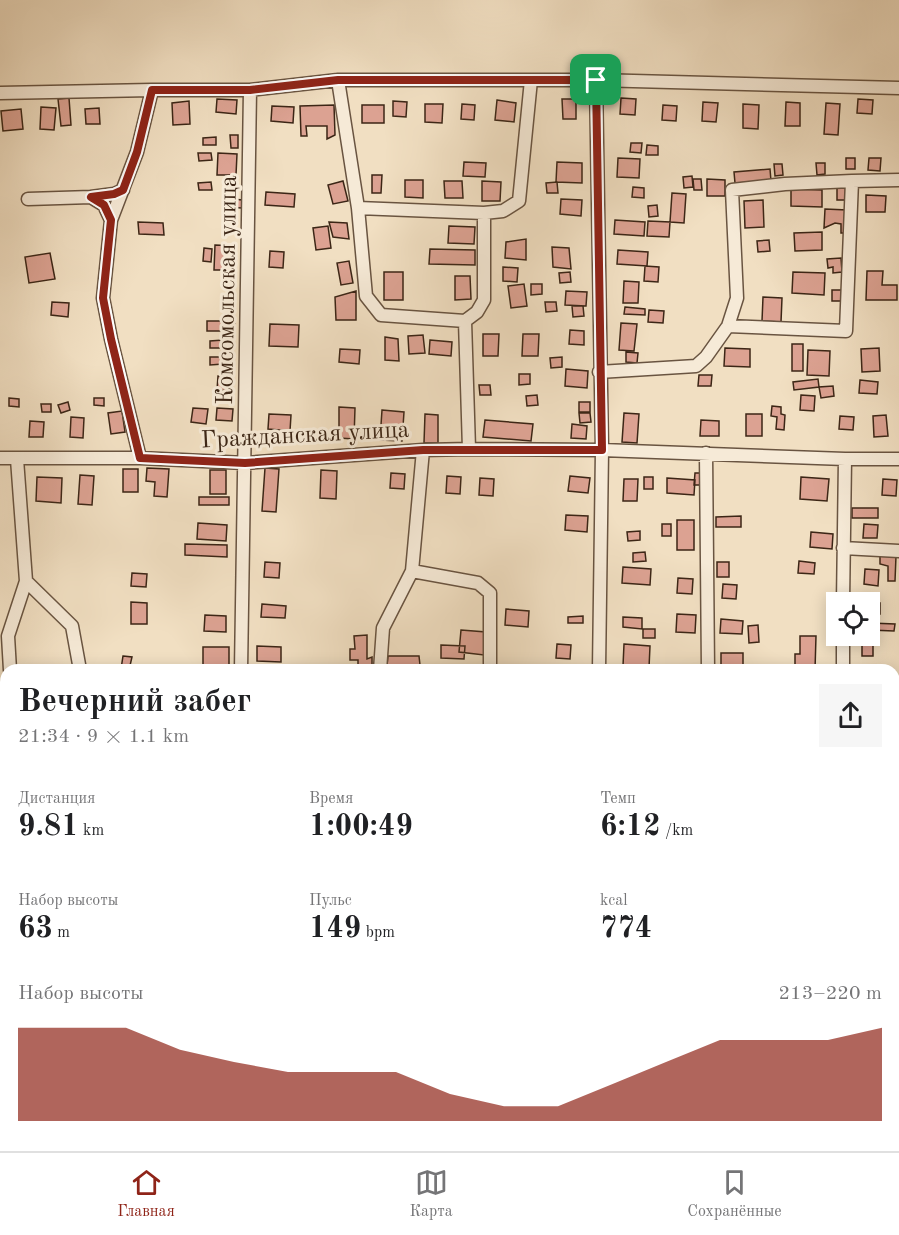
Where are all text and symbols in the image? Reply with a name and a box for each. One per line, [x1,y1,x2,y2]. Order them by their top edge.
pin [570,54,621,105]
icon: arrive [579,63,612,96]
street label: Комсомольская улица [214,175,242,405]
street label: Гражданская улица [200,419,410,453]
map controls [826,592,880,646]
button: locate [826,592,880,646]
button: share [819,684,882,747]
text: Вечерний забег [18,686,251,719]
text: 21:34 · 9 × 1.1 km [18,727,189,747]
text: Дистанция [18,791,95,807]
text: Время [309,791,353,807]
text: Темп [600,791,636,807]
text: 9.81 [18,812,79,842]
text: 1:00:49 [309,812,413,842]
text: 6:12 [600,812,661,842]
text: km [79,823,104,839]
text: /km [661,823,693,839]
text: Набор высоты [18,893,118,909]
text: Пульс [309,893,352,909]
text: kcal [600,893,628,909]
text: 63 [18,914,53,944]
text: 149 [309,914,361,944]
text: 774 [600,914,652,944]
text: m [53,925,70,941]
text: bpm [361,925,395,941]
text: Набор высоты [18,984,144,1004]
text: 213–220 m [779,984,882,1004]
tab: Главная [117,1166,175,1222]
tab: Карта [409,1166,453,1222]
tab: Сохранённые [687,1166,782,1222]

